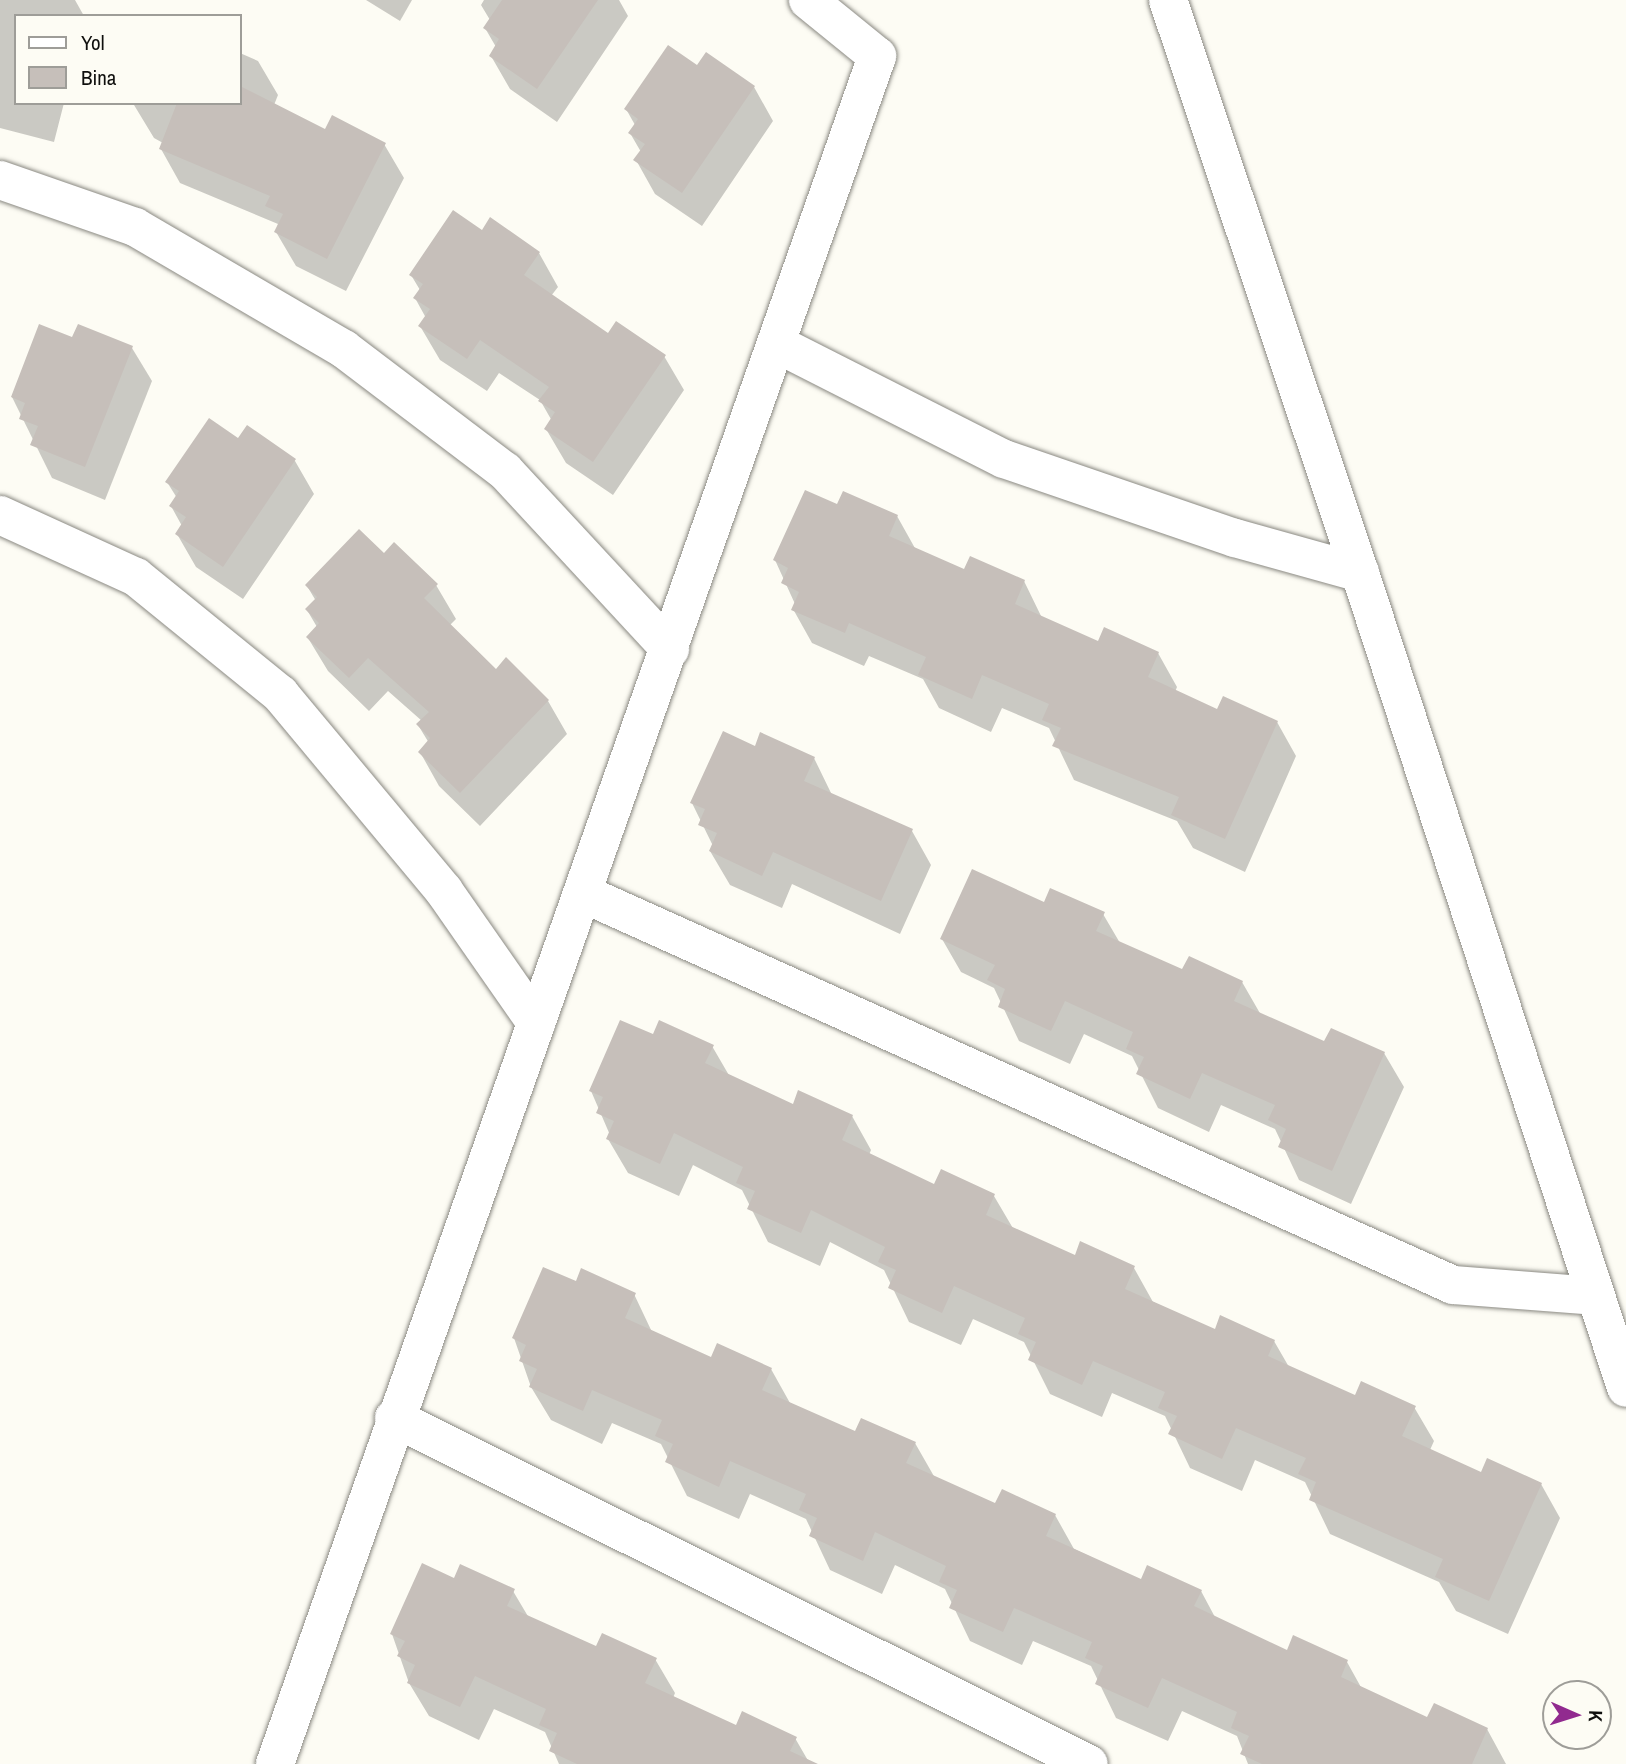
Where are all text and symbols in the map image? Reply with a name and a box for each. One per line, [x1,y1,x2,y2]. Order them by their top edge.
legend [14,14,242,105]
text: Yol [81,28,105,57]
text: Bina [81,63,116,92]
north arrow [1542,1680,1612,1750]
text: K [1583,1710,1609,1722]

